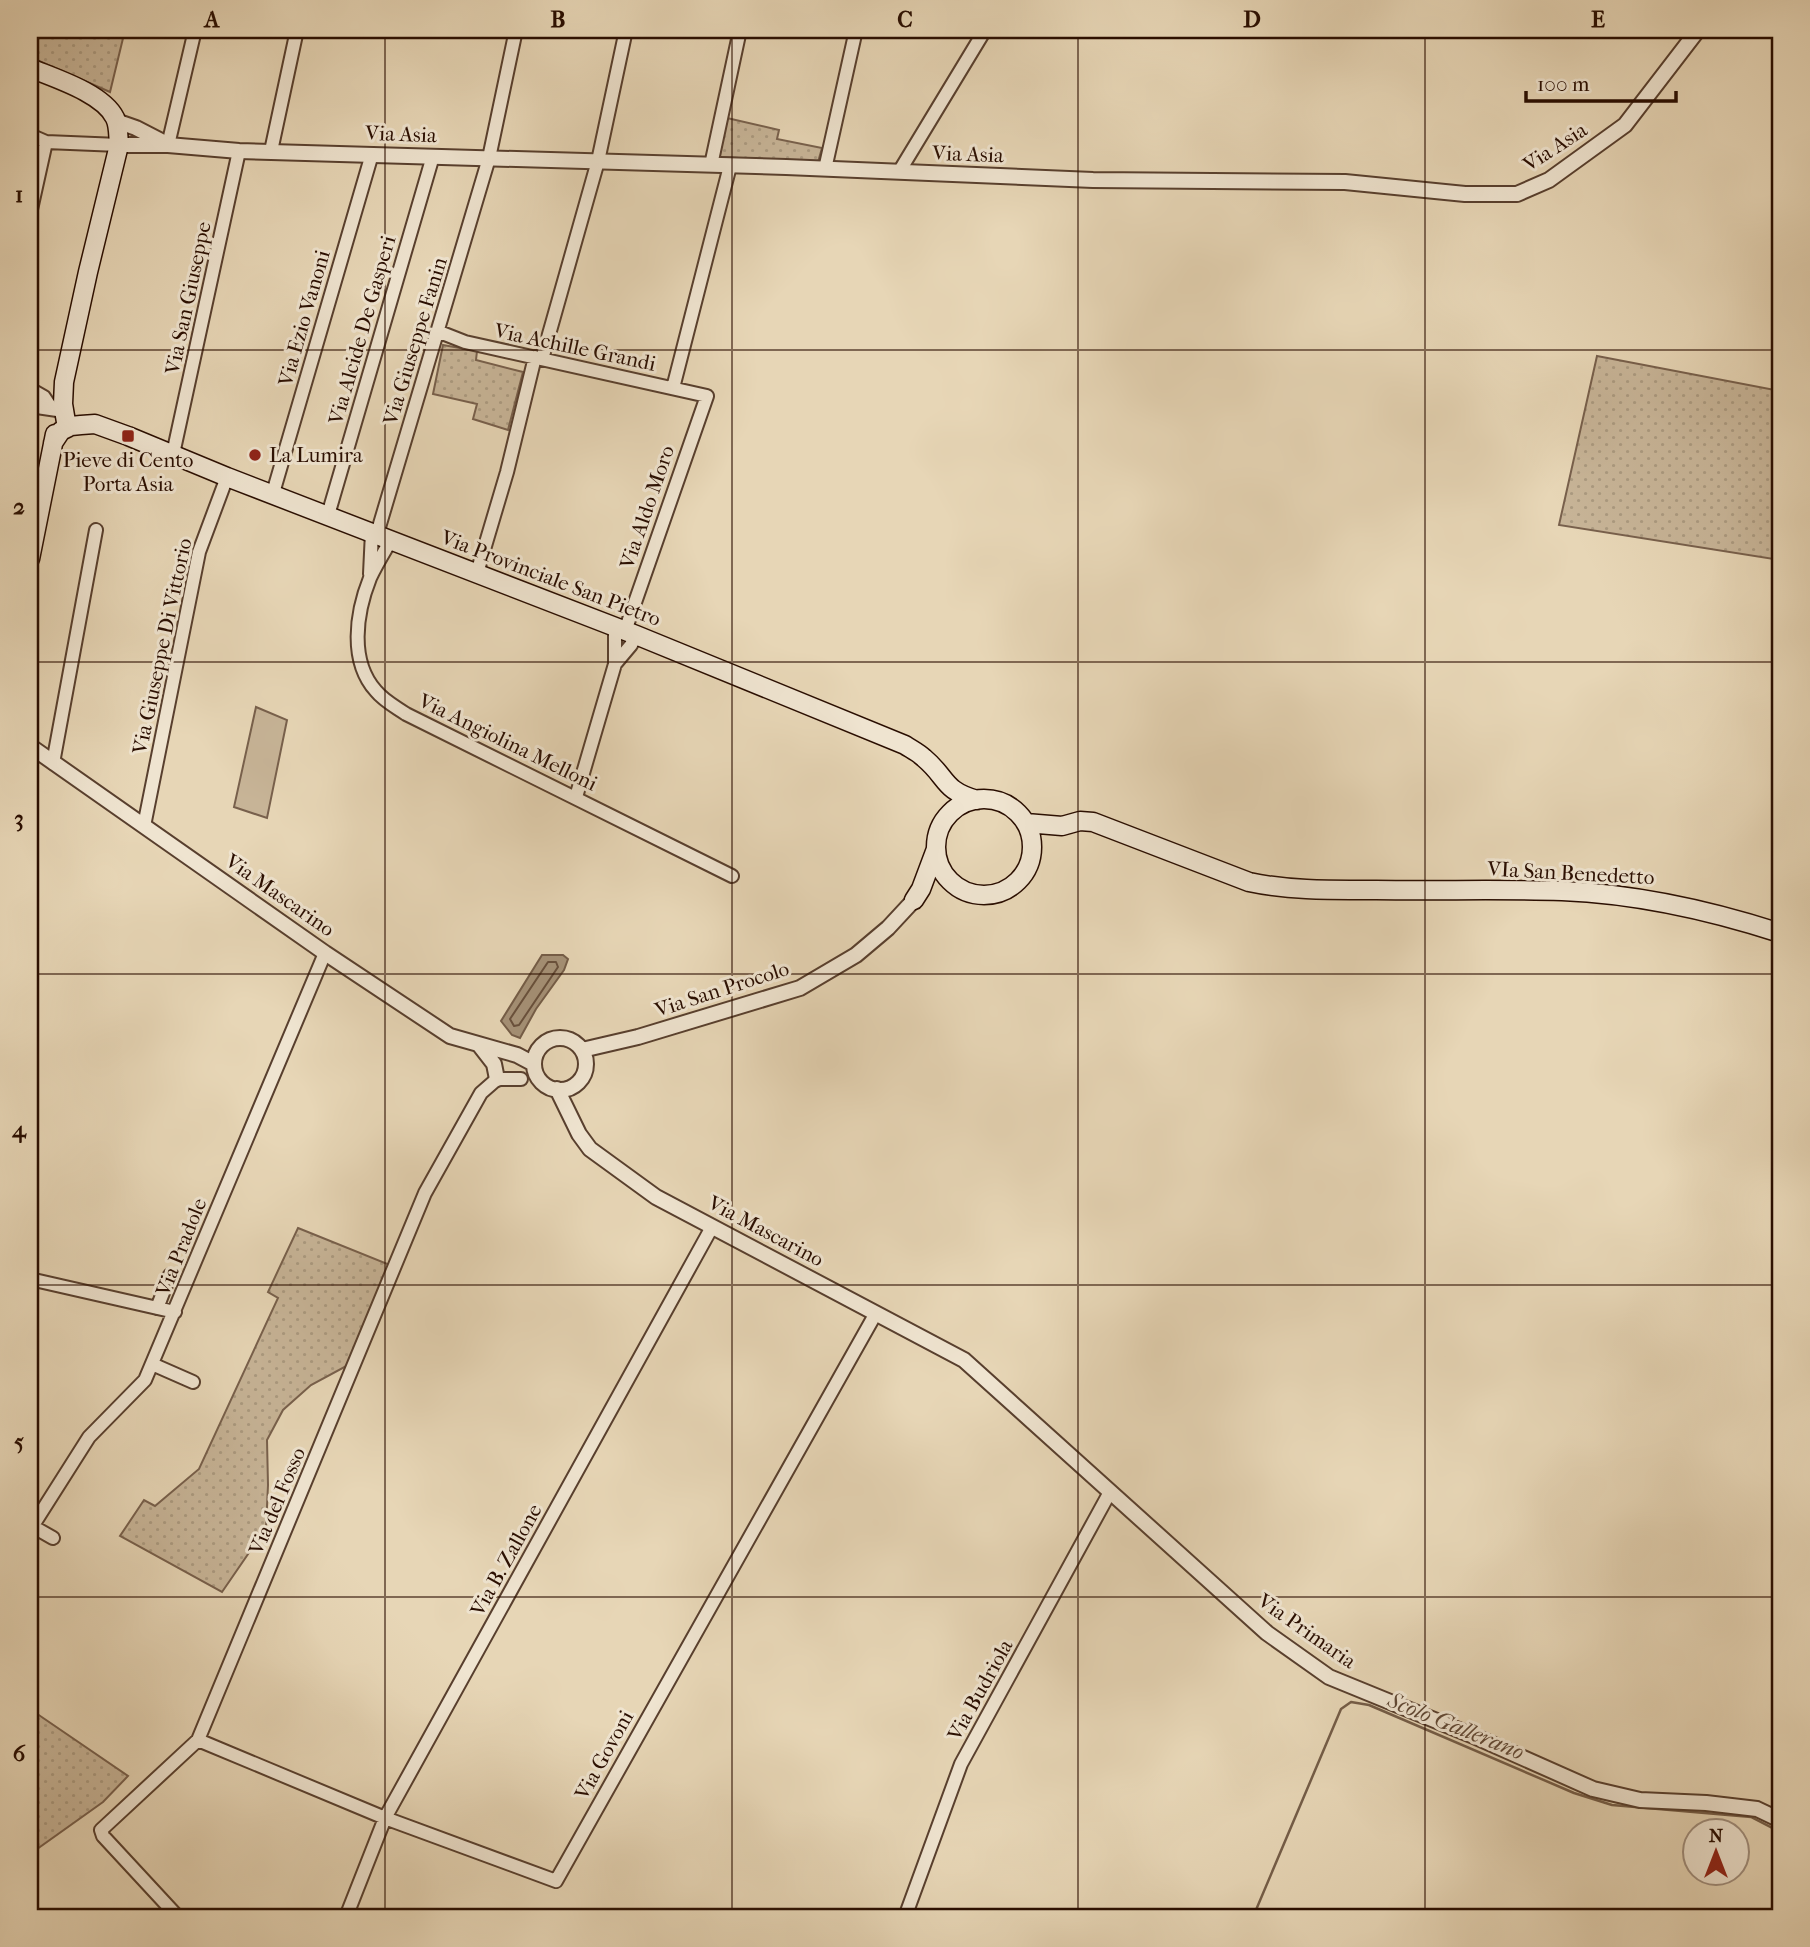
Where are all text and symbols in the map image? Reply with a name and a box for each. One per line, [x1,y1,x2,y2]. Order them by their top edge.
text: A [203,6,221,33]
text: B [551,6,566,33]
text: C [897,6,913,33]
text: D [1243,6,1261,33]
text: E [1591,6,1605,33]
scale bar [1526,60,1677,104]
text: 100 m [1537,72,1590,96]
street label: Via Asia [1518,117,1592,177]
street label: Via Asia [364,121,437,147]
street label: Via Asia [931,141,1004,167]
text: 1 [15,181,23,208]
street label: Via San Giuseppe [160,220,216,377]
street label: Via Alcide De Gasperi [323,233,400,428]
street label: Via Ezio Vanoni [273,247,335,390]
street label: Via Giuseppe Fanin [378,254,452,429]
street label: Via Achille Grandi [491,318,658,376]
marker: Pieve di Cento Porta Asia [120,428,136,444]
street label: Via Aldo Moro [614,442,679,573]
place label: La Lumira [269,443,363,467]
marker: La Lumira [247,447,263,463]
place label: Pieve di Cento Porta Asia [63,448,193,496]
text: 2 [13,493,25,520]
street label: Via Provinciale San Pietro [437,525,664,631]
street label: Via Giuseppe Di Vittorio [127,536,197,757]
street label: Via Angiolina Melloni [414,688,601,796]
text: 3 [14,805,24,832]
street label: Via Mascarino [220,848,339,941]
street label: VIa San Benedetto [1486,857,1655,889]
street label: Via San Procolo [651,956,792,1022]
text: 4 [11,1116,27,1143]
street label: Via Mascarino [703,1190,828,1272]
street label: Via Pradole [150,1195,211,1300]
text: 5 [14,1428,24,1455]
street label: Via del Fosso [243,1444,310,1559]
street label: Via B. Zallone [465,1500,547,1621]
street label: Via Primaria [1253,1588,1361,1674]
street label: Via Budriola [942,1635,1018,1746]
water label: Scolo Gallerano [1383,1686,1528,1766]
street label: Via Govoni [569,1706,638,1805]
text: 6 [13,1740,26,1767]
north arrow [1680,1818,1750,1888]
text: N [1709,1825,1724,1847]

